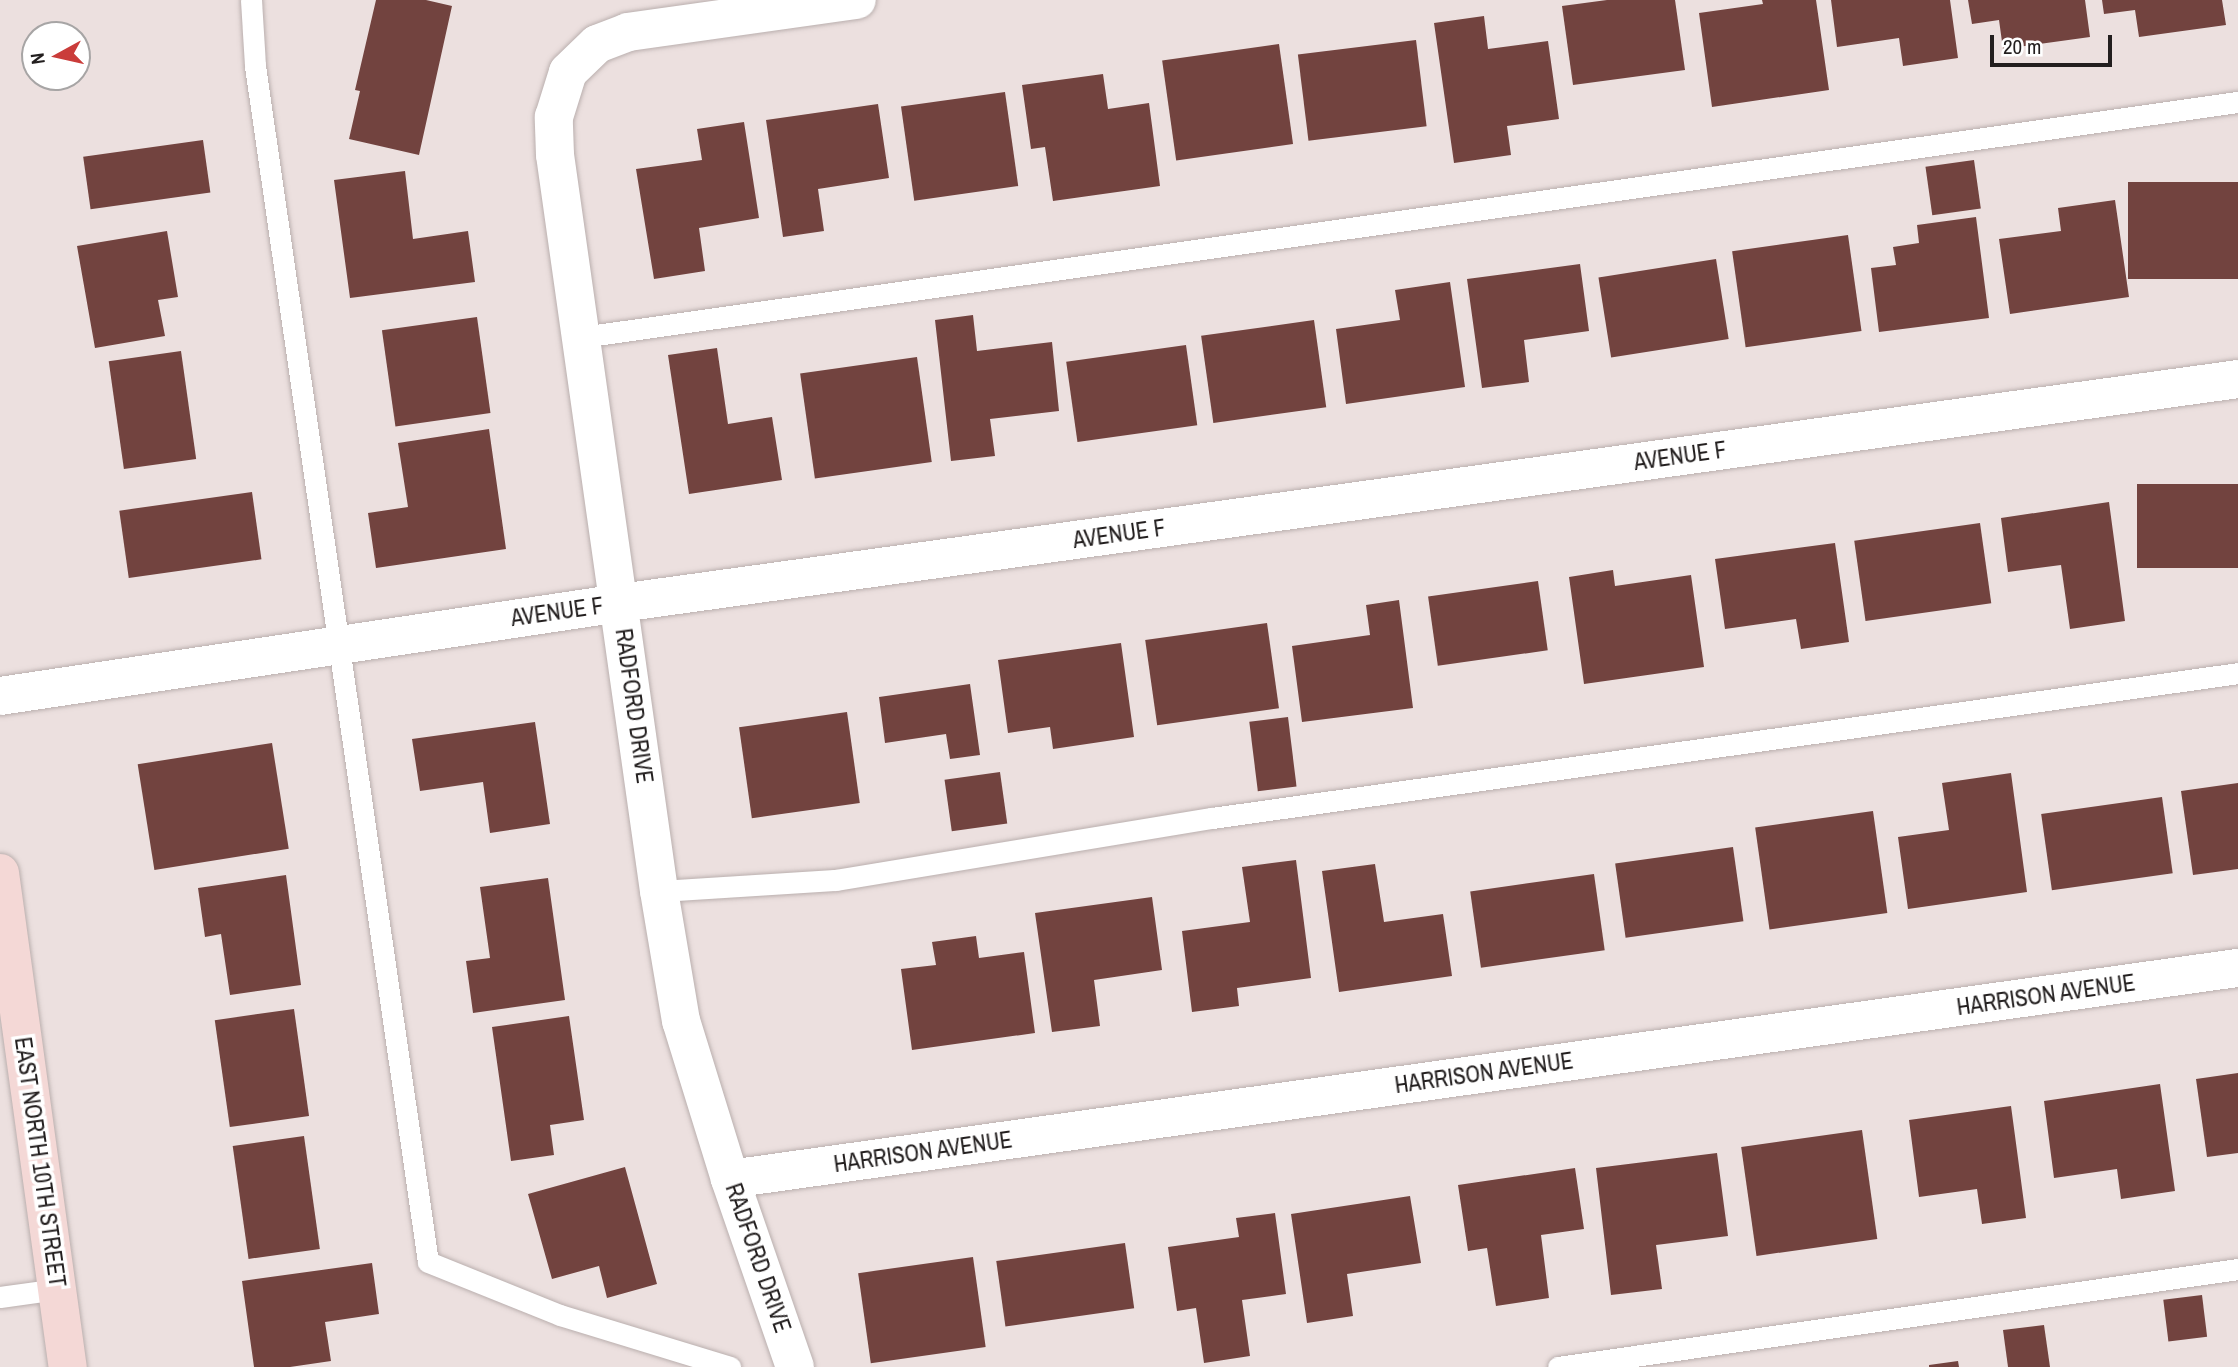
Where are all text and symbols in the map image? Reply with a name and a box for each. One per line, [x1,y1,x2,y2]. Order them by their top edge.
north arrow [21,21,91,91]
scale bar [1993,21,2116,65]
text: 20 m [2003,32,2041,61]
text: N [24,51,51,66]
street label: AVENUE F [1632,436,1728,476]
street label: AVENUE F [1071,514,1167,554]
street label: AVENUE F [509,592,605,632]
street label: RADFORD DRIVE [609,627,659,785]
street label: HARRISON AVENUE [1954,969,2138,1021]
street label: EAST NORTH 10TH STREET [9,1035,71,1289]
street label: HARRISON AVENUE [1392,1047,1576,1099]
street label: HARRISON AVENUE [831,1126,1015,1178]
street label: RADFORD DRIVE [720,1180,796,1336]

